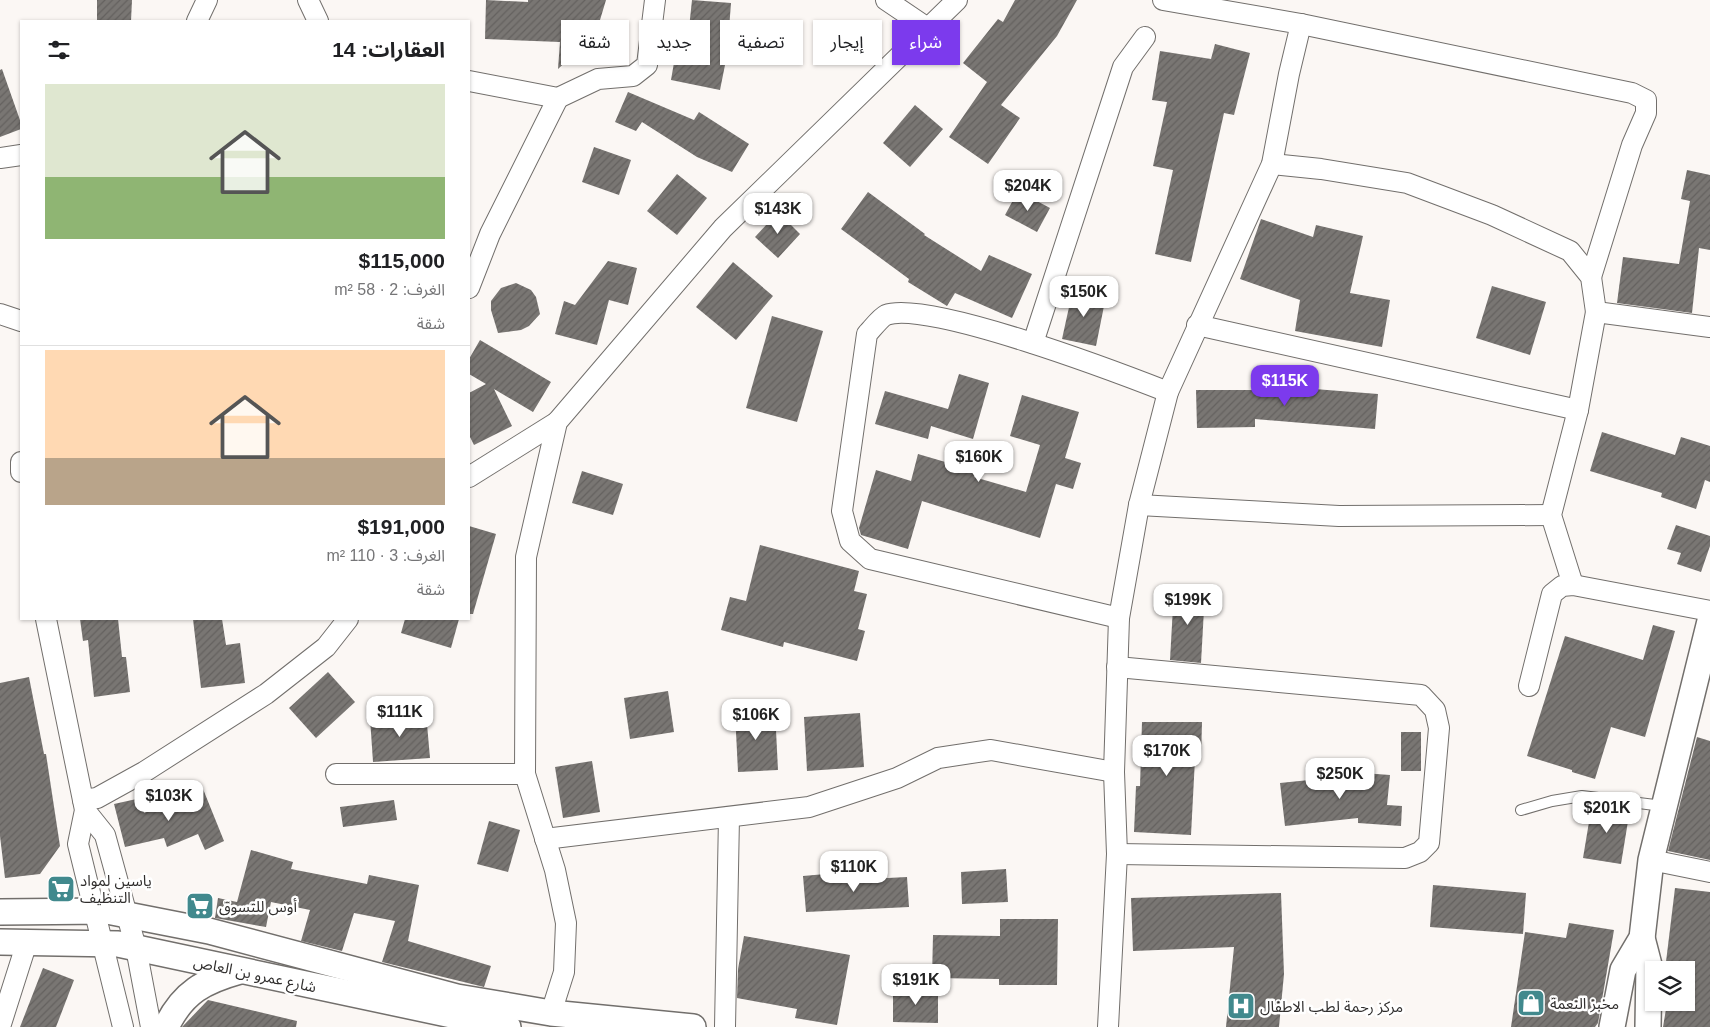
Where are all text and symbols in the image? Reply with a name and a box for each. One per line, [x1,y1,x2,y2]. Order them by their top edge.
chip: شقة [561,20,629,65]
chip: جديد [639,20,710,65]
chip: تصفية [720,20,803,65]
chip: إيجار [813,20,882,65]
chip: شراء [892,20,960,65]
icon: filters [45,36,73,64]
text: العقارات: 14 [332,38,445,61]
icon: home [200,117,290,207]
pin: $204K [993,170,1063,212]
text: $204K [1004,177,1052,194]
pin: $143K [743,192,813,235]
text: $143K [754,200,802,217]
text: $115,000 [359,249,445,272]
pin: $150K [1049,276,1119,318]
text: الغرف: 2 · 58 m² [334,281,445,298]
text: $150K [1060,283,1108,300]
text: شقة [417,315,445,332]
pin: $115K [1250,364,1320,407]
text: $115K [1262,372,1308,389]
icon: home [200,382,290,472]
pin: $160K [944,440,1014,483]
text: $160K [955,448,1003,465]
text: $191,000 [357,515,445,538]
text: الغرف: 3 · 110 m² [326,547,445,564]
text: شقة [417,581,445,598]
pin: $199K [1153,584,1223,626]
text: $199K [1164,591,1212,608]
pin: $111K [365,696,435,738]
pin: $106K [721,698,791,741]
text: $111K [377,703,423,720]
text: $106K [732,706,780,723]
pin: $170K [1132,734,1202,777]
text: $170K [1143,742,1191,759]
pin: $250K [1305,758,1375,800]
text: $250K [1316,765,1364,782]
pin: $103K [134,780,204,822]
text: $103K [145,787,193,804]
pin: $201K [1572,792,1642,834]
text: $201K [1583,799,1631,816]
pin: $110K [819,850,889,893]
text: $110K [831,858,877,875]
place label: ياسين لمواد التنظيف [80,872,152,906]
supermarket icon: ياسين لمواد التنظيف [46,874,76,904]
supermarket icon: أوس للتسوق [185,891,215,921]
place label: أوس للتسوق [219,898,297,916]
street label: شارع عمرو بن العاص [191,953,318,999]
map controls [1645,961,1695,1011]
button: layers [1645,961,1695,1011]
pin: $191K [881,964,951,1006]
text: $191K [892,971,940,988]
shop icon: مخبز النعمة [1516,988,1546,1018]
hospital icon: مركز رحمة لطب الاطفال [1226,991,1256,1021]
place label: مخبز النعمة [1550,995,1619,1013]
place label: مركز رحمة لطب الاطفال [1260,998,1403,1016]

